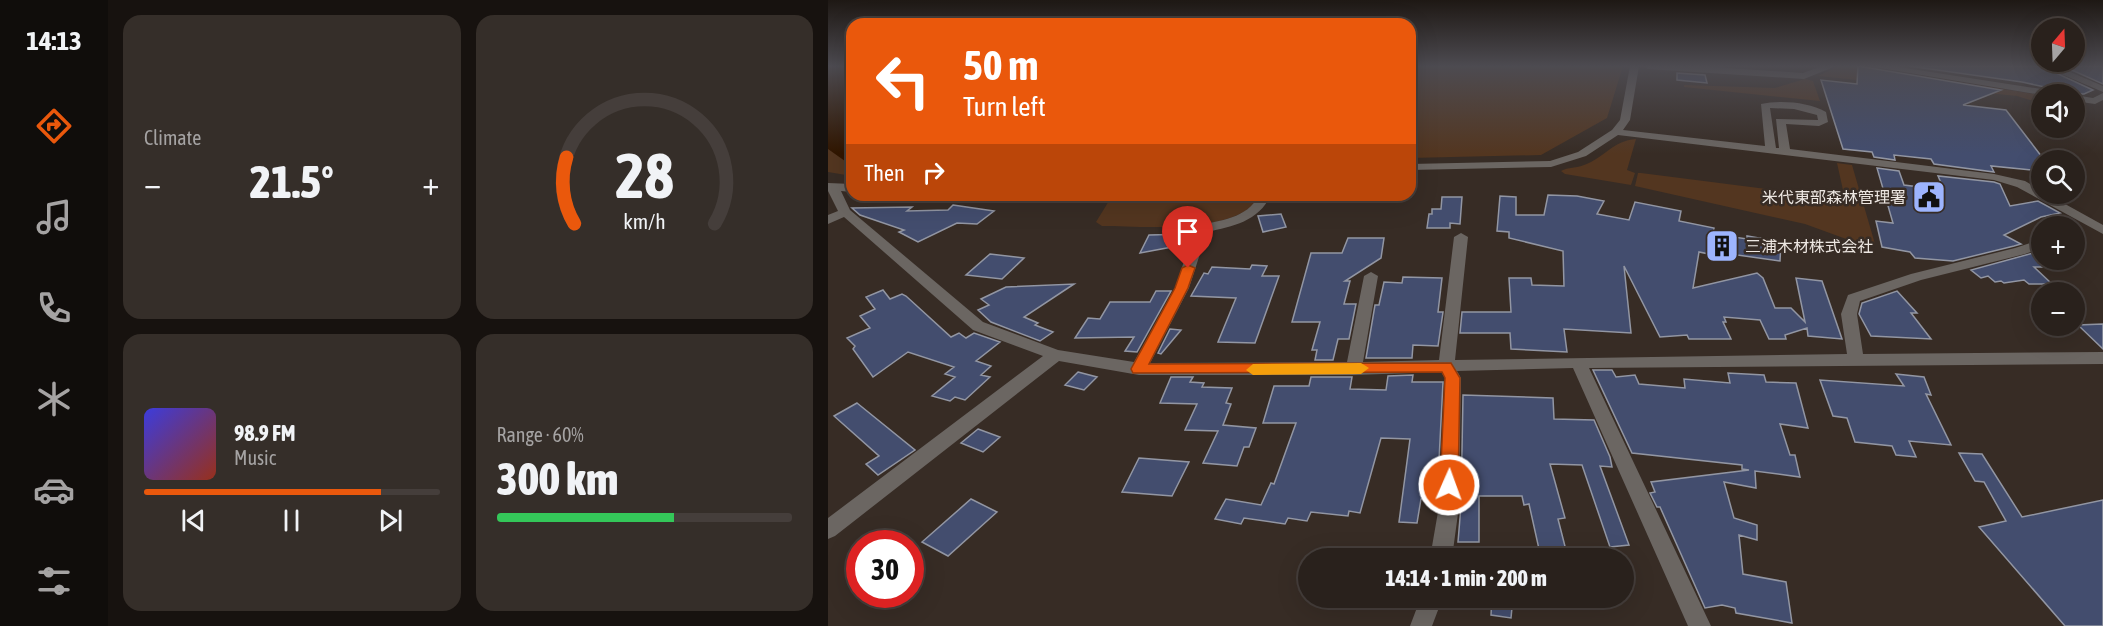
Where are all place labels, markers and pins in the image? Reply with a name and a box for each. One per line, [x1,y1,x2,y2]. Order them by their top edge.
public building icon: 米代東部森林管理署 [1911,179,1947,215]
place label: 米代東部森林管理署 [1762,188,1906,206]
pin [1162,206,1213,268]
building icon: 三浦木材株式会社 [1704,228,1740,264]
place label: 三浦木材株式会社 [1745,237,1873,255]

